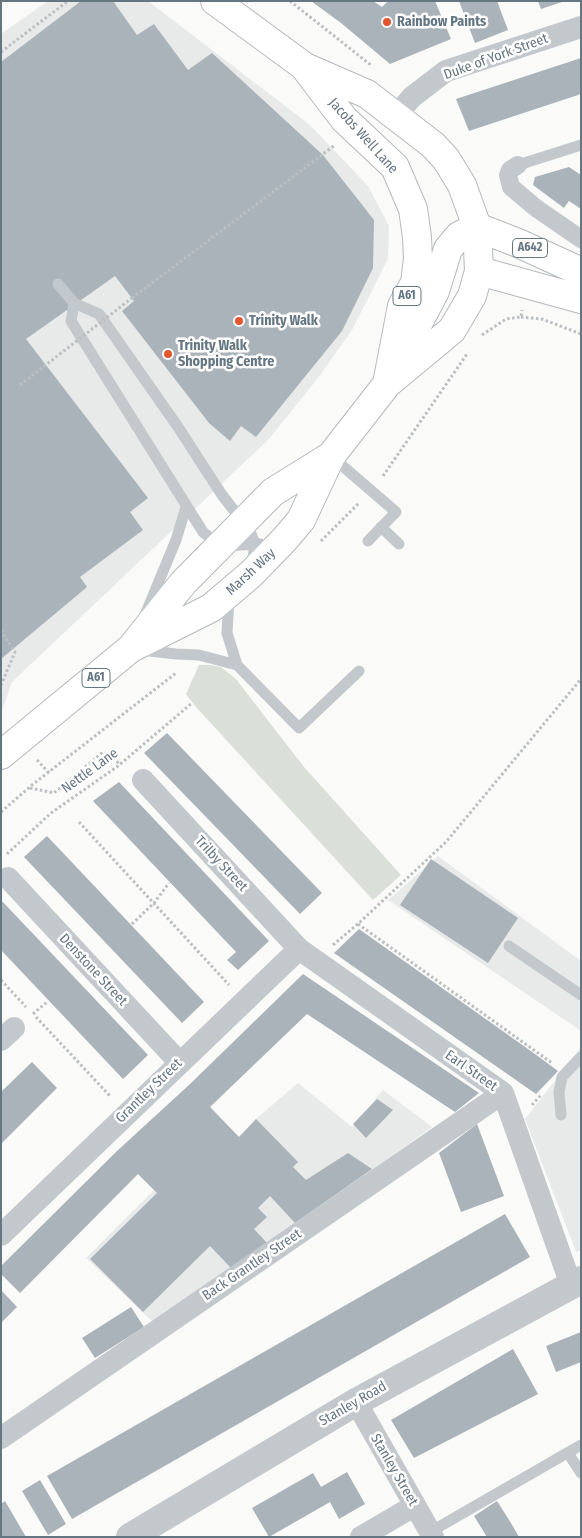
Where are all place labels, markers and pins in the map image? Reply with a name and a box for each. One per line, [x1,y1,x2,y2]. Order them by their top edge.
place label: Rainbow Paints [397,14,486,30]
marker: Rainbow Paints [381,16,393,28]
place label: Trinity Walk [249,313,318,329]
marker: Trinity Walk [233,315,245,327]
place label: Trinity Walk Shopping Centre [178,338,274,371]
marker: Trinity Walk Shopping Centre [162,348,174,360]

